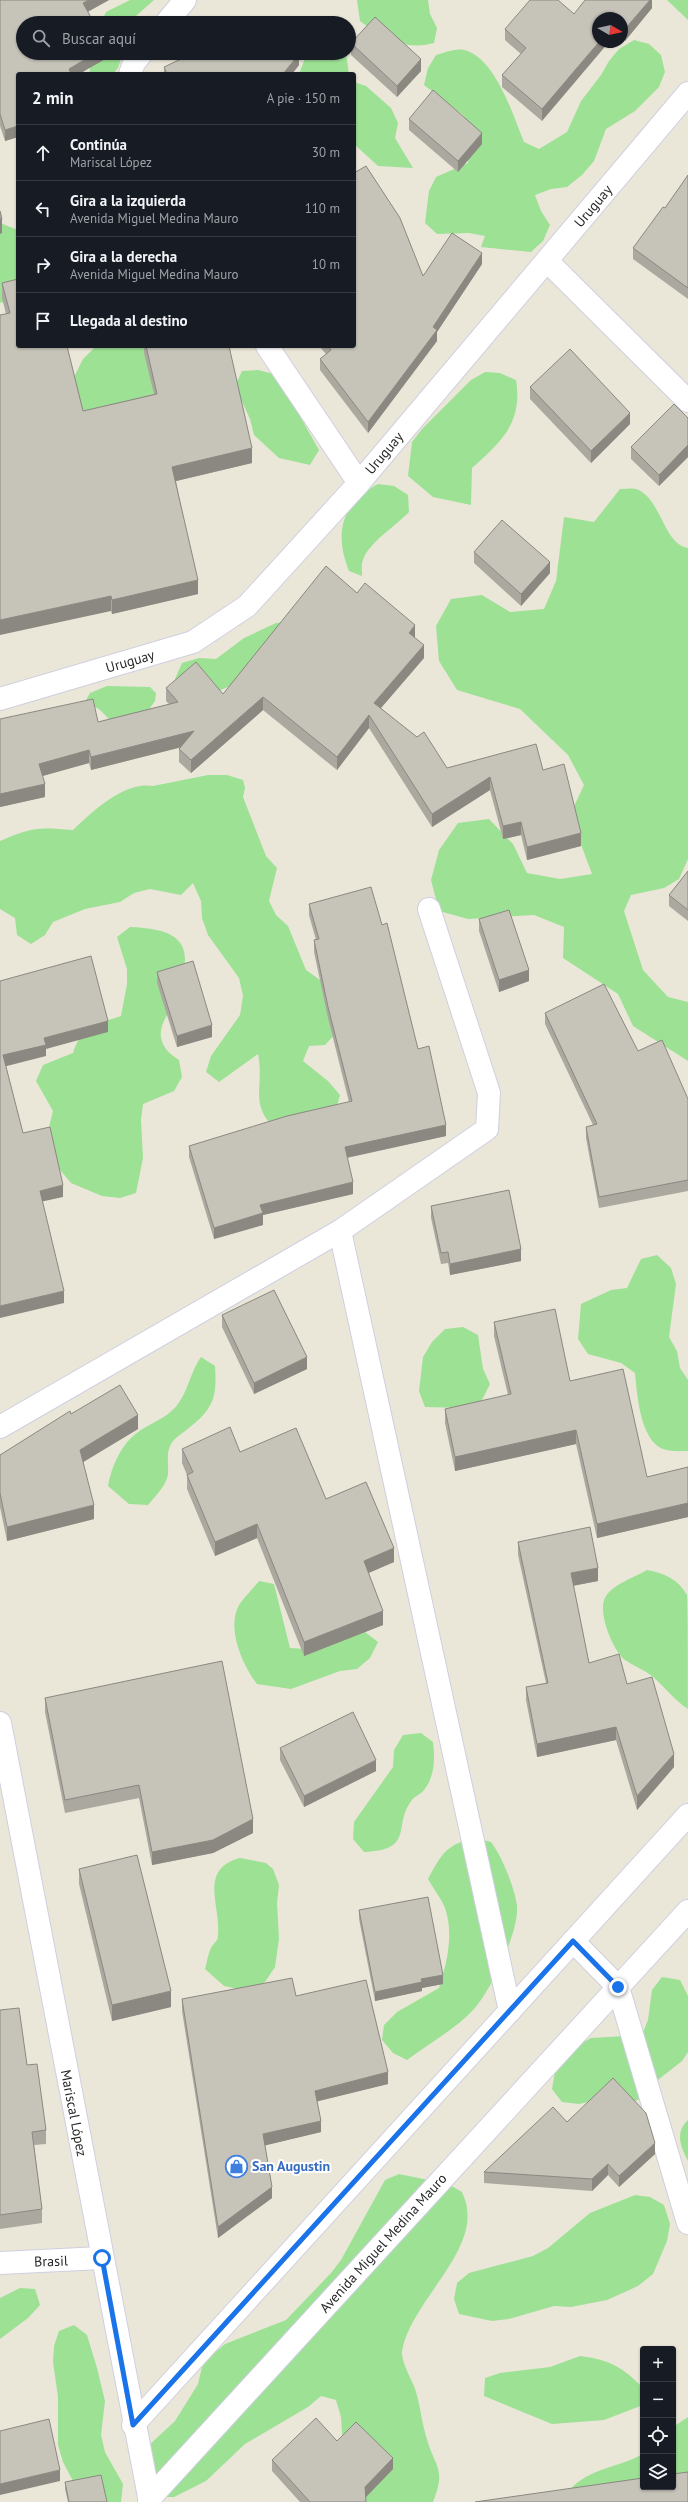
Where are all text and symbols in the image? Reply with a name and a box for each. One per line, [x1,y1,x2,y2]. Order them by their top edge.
north arrow [592,12,628,48]
search box [16,16,356,60]
icon: search [30,27,52,49]
text: Buscar aquí [62,29,136,48]
text: 2 min [32,87,73,109]
text: A pie · 150 m [267,90,340,107]
text: Continúa [70,135,127,154]
icon: ahead [32,142,54,164]
text: 30 m [312,144,340,161]
text: Mariscal López [70,154,152,171]
street label: Uruguay [570,181,616,231]
text: Gira a la izquierda [70,191,186,210]
icon: left [32,198,54,220]
text: 110 m [305,200,340,217]
text: Avenida Miguel Medina Mauro [70,210,239,227]
text: Gira a la derecha [70,247,177,266]
icon: right [32,254,54,276]
text: 10 m [312,256,340,273]
text: Avenida Miguel Medina Mauro [70,266,239,283]
icon: arrive [32,310,54,332]
text: Llegada al destino [70,311,188,330]
street label: Uruguay [361,428,407,478]
street label: Uruguay [104,645,157,677]
route end [609,1978,627,1996]
street label: Mariscal López [57,2068,91,2158]
shop icon: San Augustin [223,2153,249,2179]
place label: San Augustin [252,2157,330,2175]
street label: Avenida Miguel Medina Mauro [316,2170,450,2316]
route start [93,2249,111,2267]
street label: Brasil [34,2251,68,2271]
map controls [640,2346,676,2490]
button: + [640,2346,676,2382]
button: − [640,2382,676,2418]
button: locate [640,2418,676,2454]
button: layers [640,2454,676,2490]

